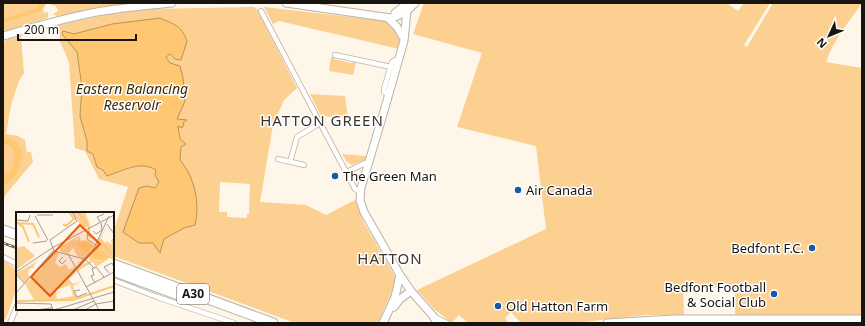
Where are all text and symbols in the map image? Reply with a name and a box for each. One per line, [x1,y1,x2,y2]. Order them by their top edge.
scale bar [18,16,136,42]
north arrow [809,16,849,56]
text: 200 m [24,21,59,38]
text: N [813,35,830,52]
water label: Eastern Balancing Reservoir [76,79,188,114]
district label: HATTON GREEN [260,110,384,130]
place label: The Green Man [343,167,437,185]
marker: The Green Man [330,171,340,181]
place label: Air Canada [526,181,593,199]
marker: Air Canada [513,185,523,195]
inset map [16,212,114,310]
place label: Bedfont F.C. [731,239,804,257]
marker: Bedfont F.C. [807,243,817,253]
district label: HATTON [357,248,423,268]
place label: Bedfont Football & Social Club [665,278,766,311]
road number: A30 [177,284,209,304]
marker: Bedfont Football & Social Club [769,289,779,299]
place label: Old Hatton Farm [506,297,608,315]
marker: Old Hatton Farm [493,301,503,311]

